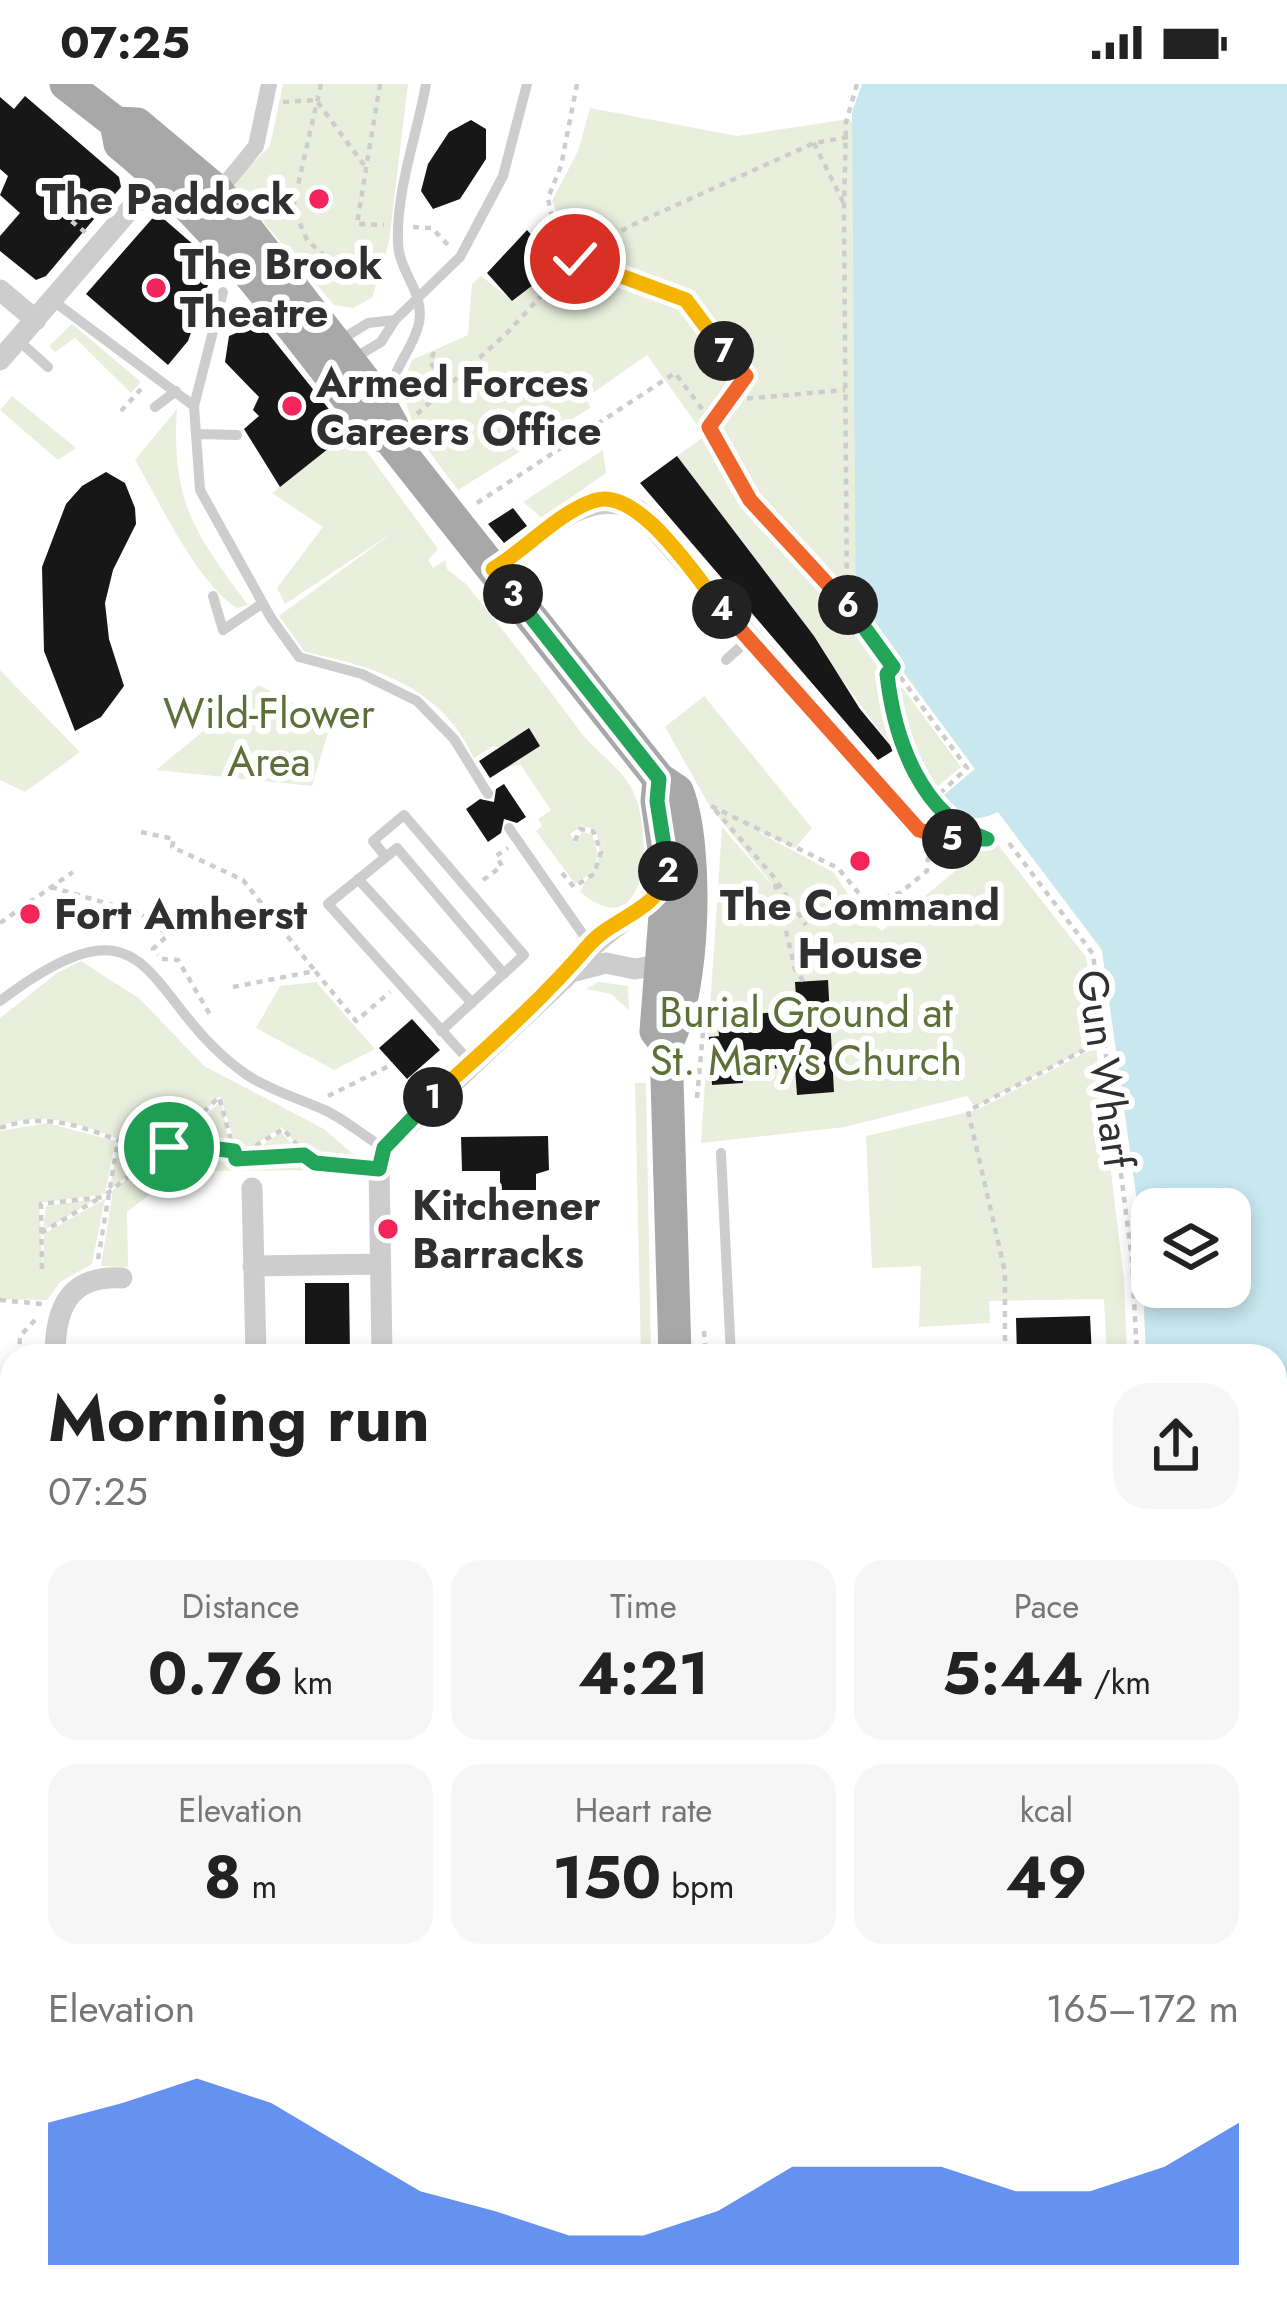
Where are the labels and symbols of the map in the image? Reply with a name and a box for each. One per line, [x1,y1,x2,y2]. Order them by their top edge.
place label: The Paddock [42,169,295,230]
marker: The Paddock [306,186,332,212]
pin [524,208,626,310]
place label: The Brook Theatre [180,234,382,343]
marker: The Brook Theatre [143,275,169,301]
pin: 7 [694,321,754,381]
place label: Armed Forces Careers Office [315,352,602,461]
marker: Armed Forces Careers Office [279,393,305,419]
pin: 3 [483,564,543,624]
pin: 6 [818,575,878,635]
pin: 4 [692,579,752,639]
park label: Wild-Flower Area [163,683,376,792]
pin: 5 [922,809,982,869]
pin: 2 [638,841,698,901]
marker: The Command House [847,848,873,874]
place label: The Command House [720,875,1000,984]
place label: Fort Amherst [54,884,308,945]
marker: Fort Amherst [17,901,43,927]
street label: Gun Wharf [1061,966,1150,1173]
park label: Burial Ground at St. Mary’s Church [650,982,962,1091]
pin: 1 [403,1067,463,1127]
pin [118,1096,220,1198]
place label: Kitchener Barracks [412,1175,601,1284]
marker: Kitchener Barracks [375,1216,401,1242]

